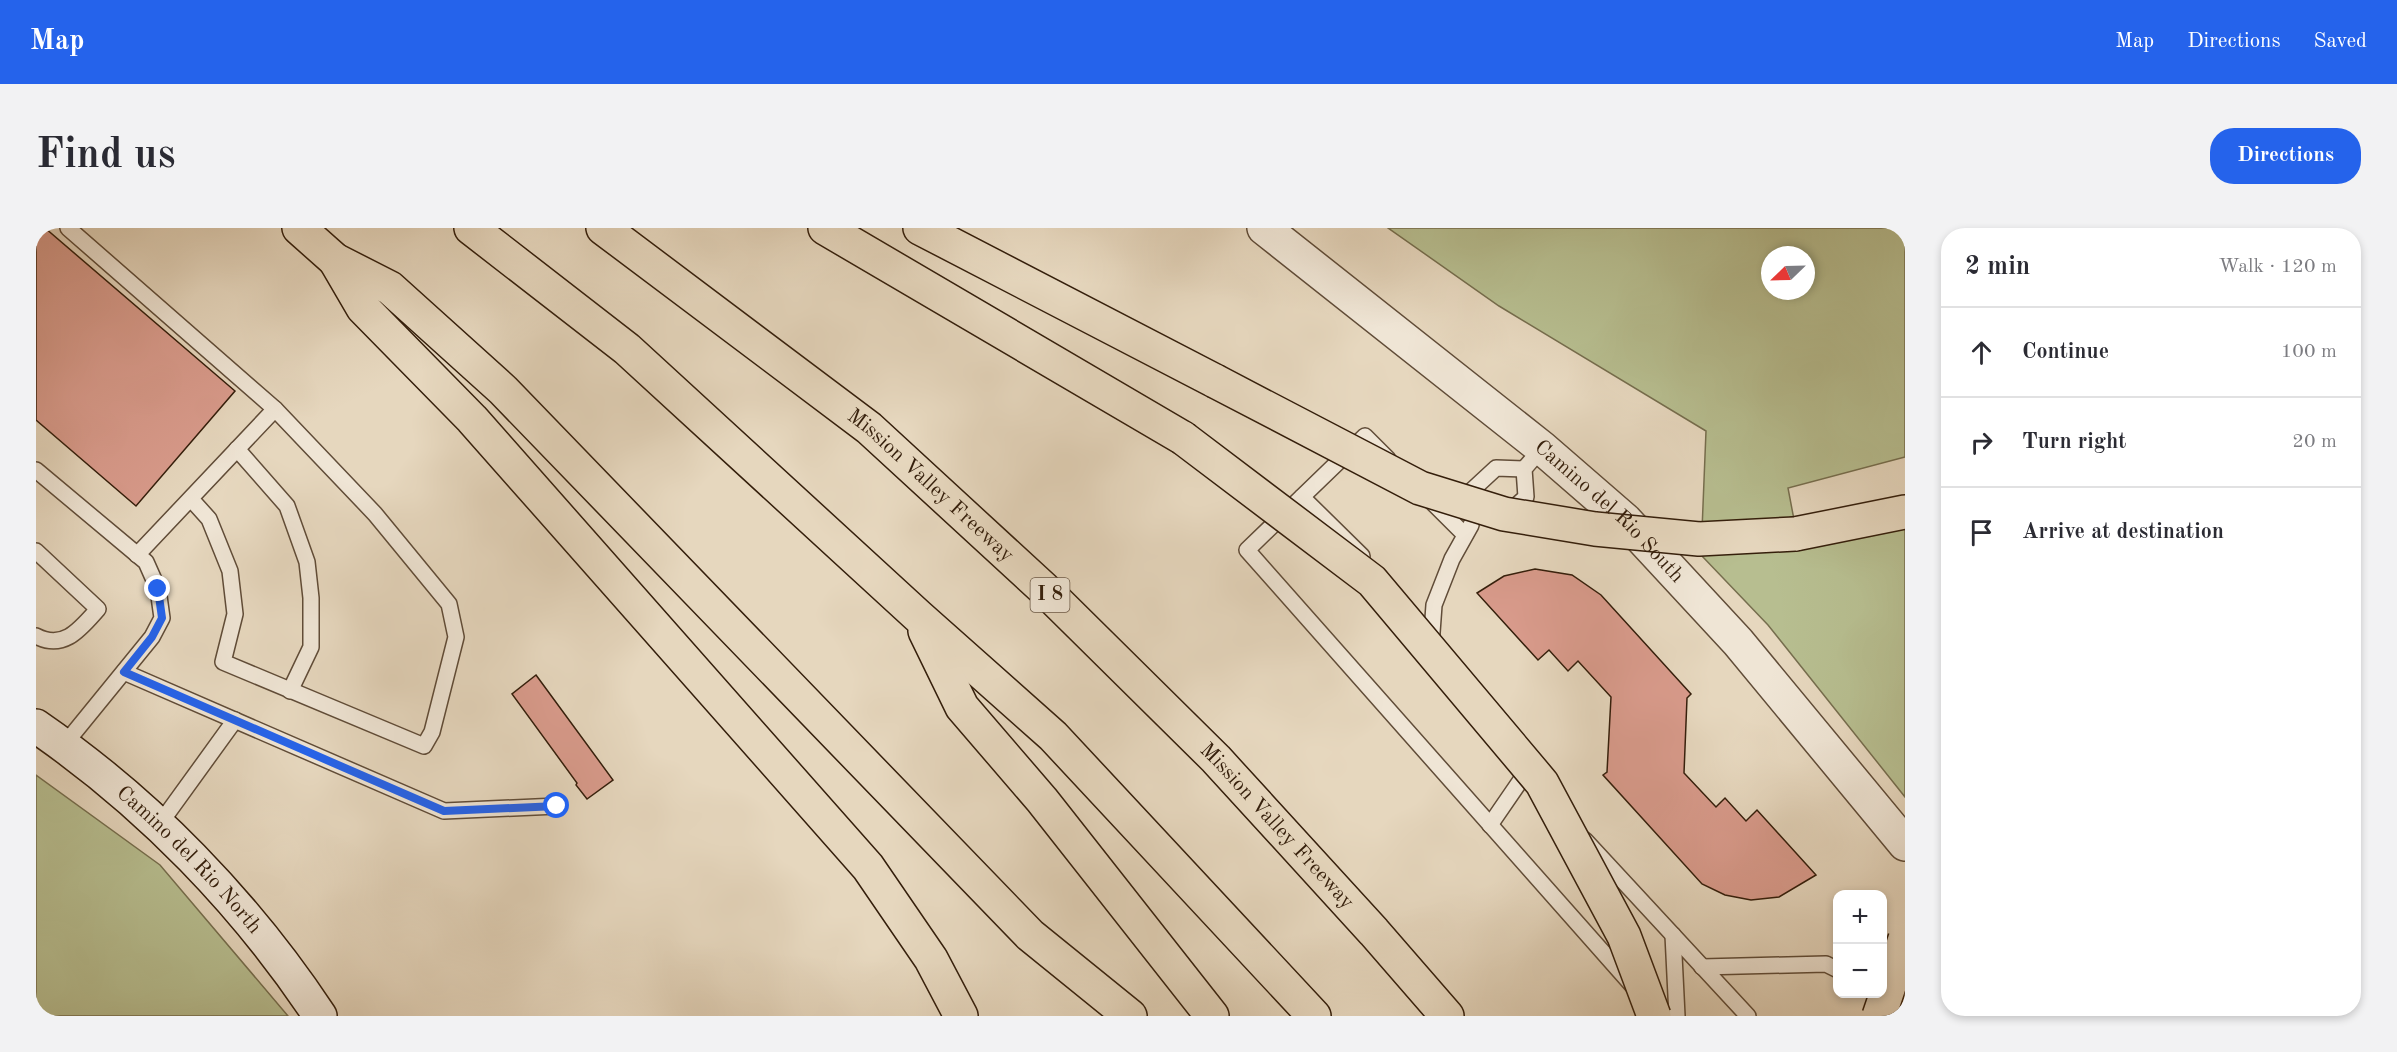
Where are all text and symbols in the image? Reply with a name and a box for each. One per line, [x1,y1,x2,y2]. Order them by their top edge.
text: Map [30,28,84,56]
text: Map [2115,31,2154,52]
text: Directions [2187,31,2281,52]
text: Saved [2314,31,2367,52]
button: Directions [2210,128,2361,184]
text: Find us [36,135,175,177]
north arrow [1761,246,1815,300]
text: 2 min [1965,254,2030,280]
text: Walk · 120 m [2218,257,2337,277]
icon: ahead [1965,336,1998,369]
text: Continue [2022,341,2109,363]
text: 100 m [2281,342,2337,362]
street label: Mission Valley Freeway [843,405,1018,566]
icon: right [1965,426,1998,459]
text: Turn right [2022,431,2126,453]
text: 20 m [2292,432,2337,452]
street label: Camino del Rio South [1531,436,1688,587]
icon: arrive [1965,516,1998,549]
text: Arrive at destination [2022,521,2224,543]
route end [144,575,170,601]
road number: I 8 [1030,578,1070,612]
street label: Mission Valley Freeway [1196,739,1358,913]
street label: Camino del Rio North [113,782,266,938]
route start [543,792,569,818]
map controls [1833,890,1887,998]
button: + [1833,890,1887,944]
button: − [1833,944,1887,998]

